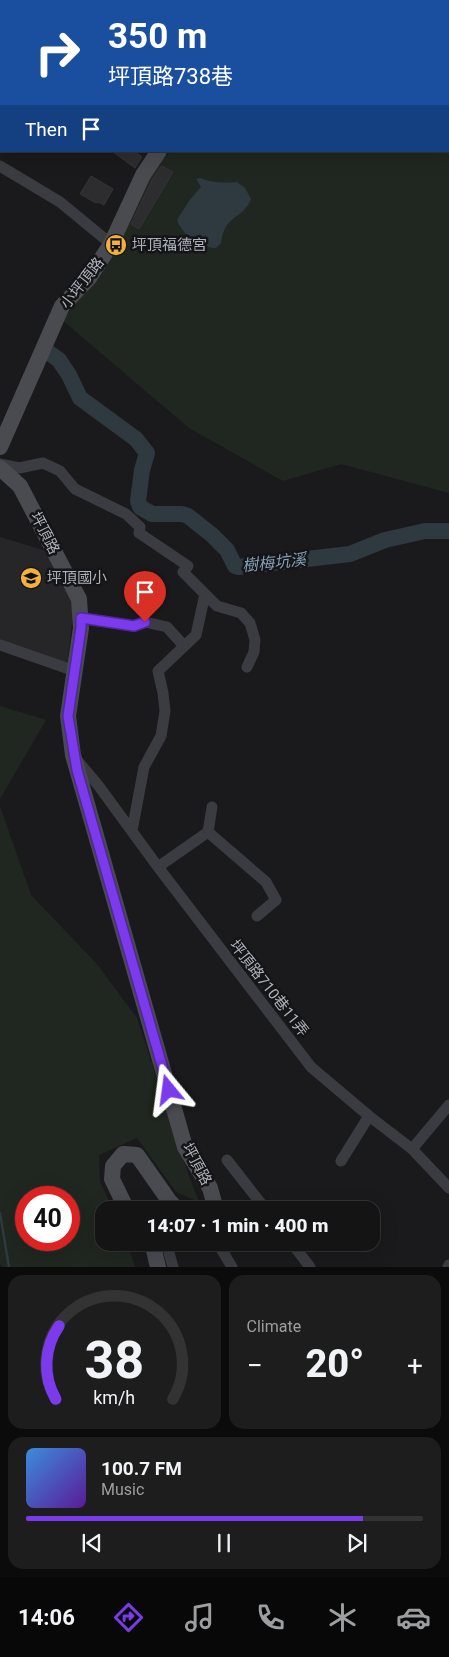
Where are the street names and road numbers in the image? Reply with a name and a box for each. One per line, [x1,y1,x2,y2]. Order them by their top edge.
street label: 小坪頂路 [56,254,108,312]
street label: 坪頂路 [27,509,63,557]
street label: 坪頂路710巷11弄 [226,936,312,1040]
street label: 坪頂路 [178,1140,216,1188]

